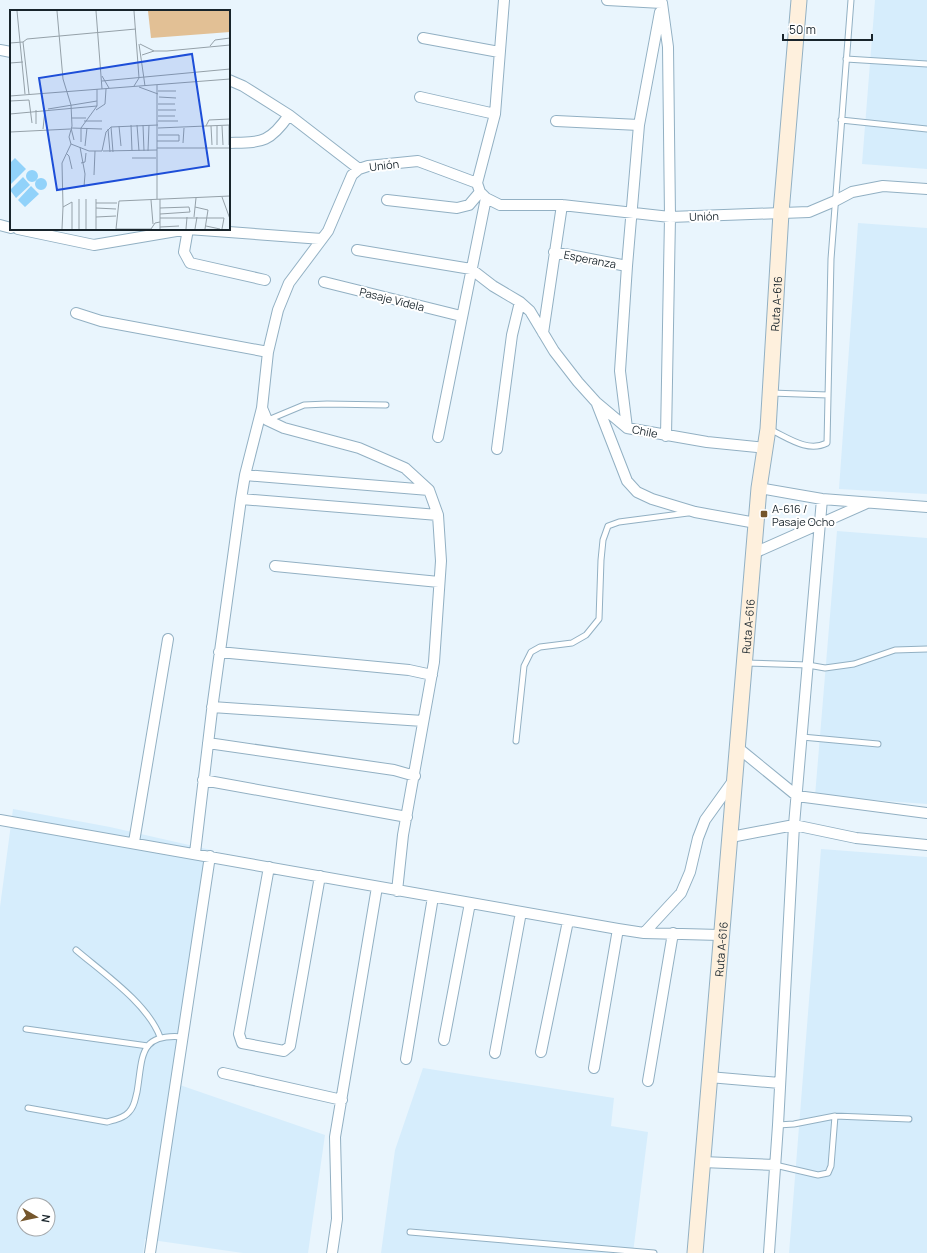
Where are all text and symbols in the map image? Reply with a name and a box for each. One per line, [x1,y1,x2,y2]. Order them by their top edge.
inset map [10,10,230,230]
scale bar [783,16,872,42]
text: 50 m [789,21,816,38]
street label: Unión [368,156,400,174]
street label: Unión [689,208,719,224]
street label: Esperanza [563,247,617,271]
street label: Ruta A-616 [766,275,785,332]
street label: Pasaje Videla [358,284,426,314]
street label: Chile [631,421,660,441]
place label: A-616 / Pasaje Ocho [772,501,835,529]
marker: A-616 / Pasaje Ocho [759,509,769,519]
street label: Ruta A-616 [738,598,757,654]
street label: Ruta A-616 [711,921,730,977]
north arrow [16,1197,56,1237]
text: N [38,1214,54,1224]

